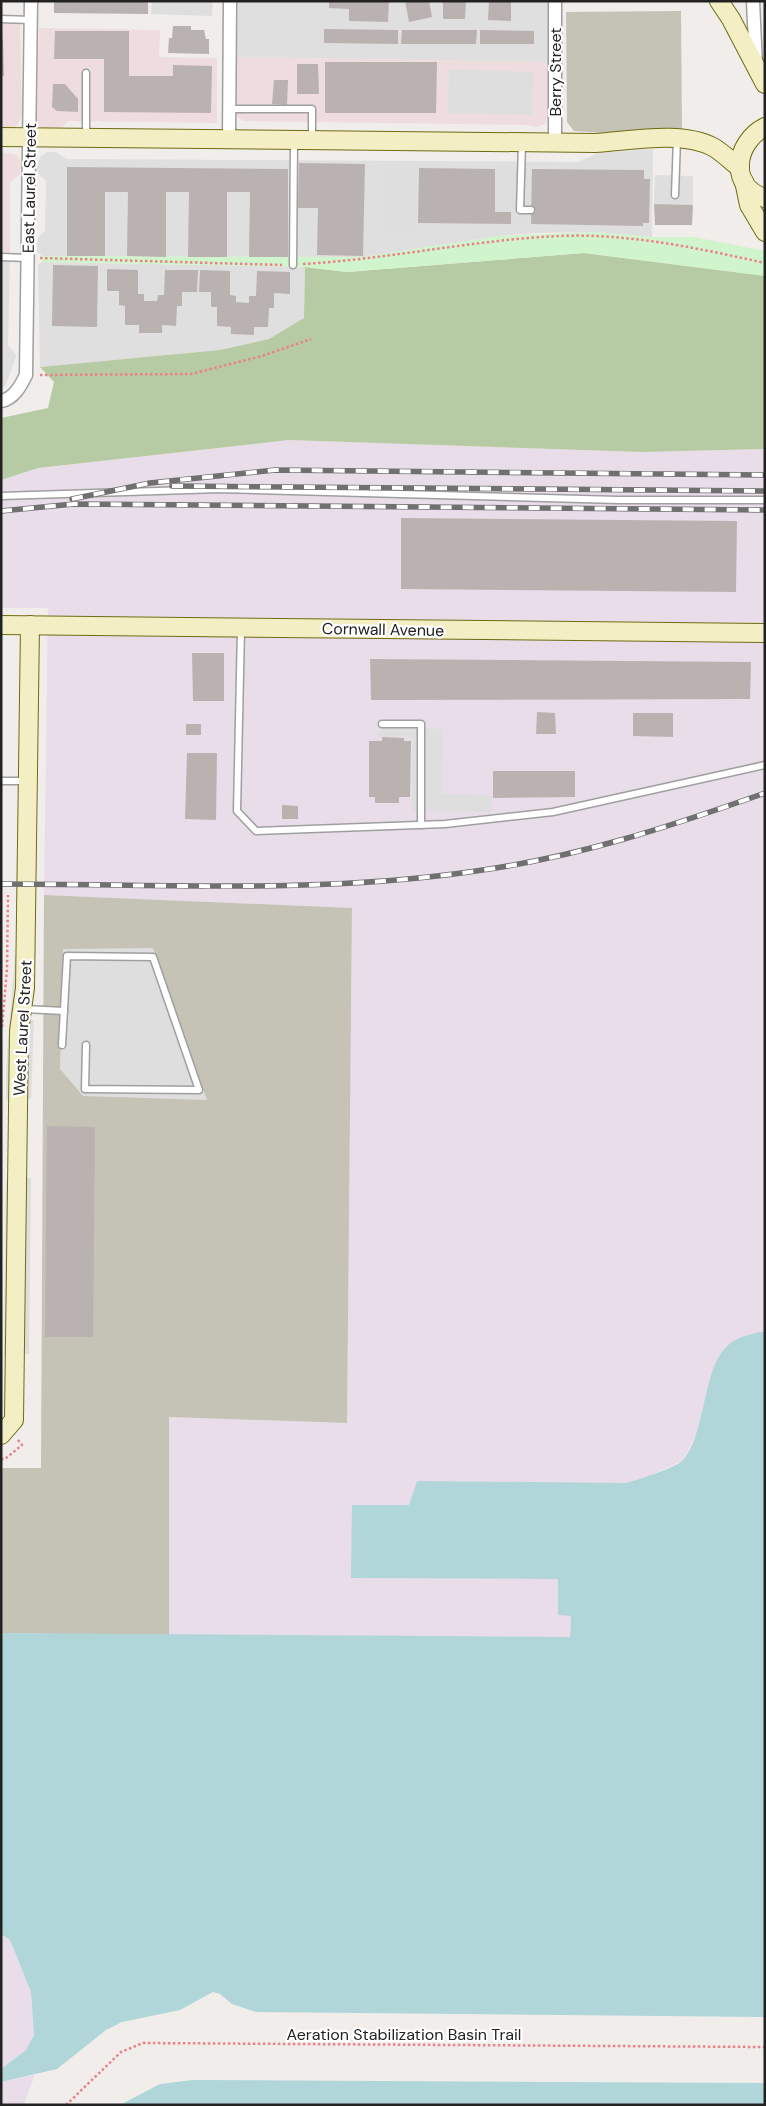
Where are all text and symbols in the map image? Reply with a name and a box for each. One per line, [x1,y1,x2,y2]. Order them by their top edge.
street label: Berry Street [545,27,566,117]
street label: East Laurel Street [18,123,41,253]
street label: Cornwall Avenue [322,618,444,641]
street label: West Laurel Street [8,959,37,1097]
street label: Aeration Stabilization Basin Trail [287,2024,521,2045]

